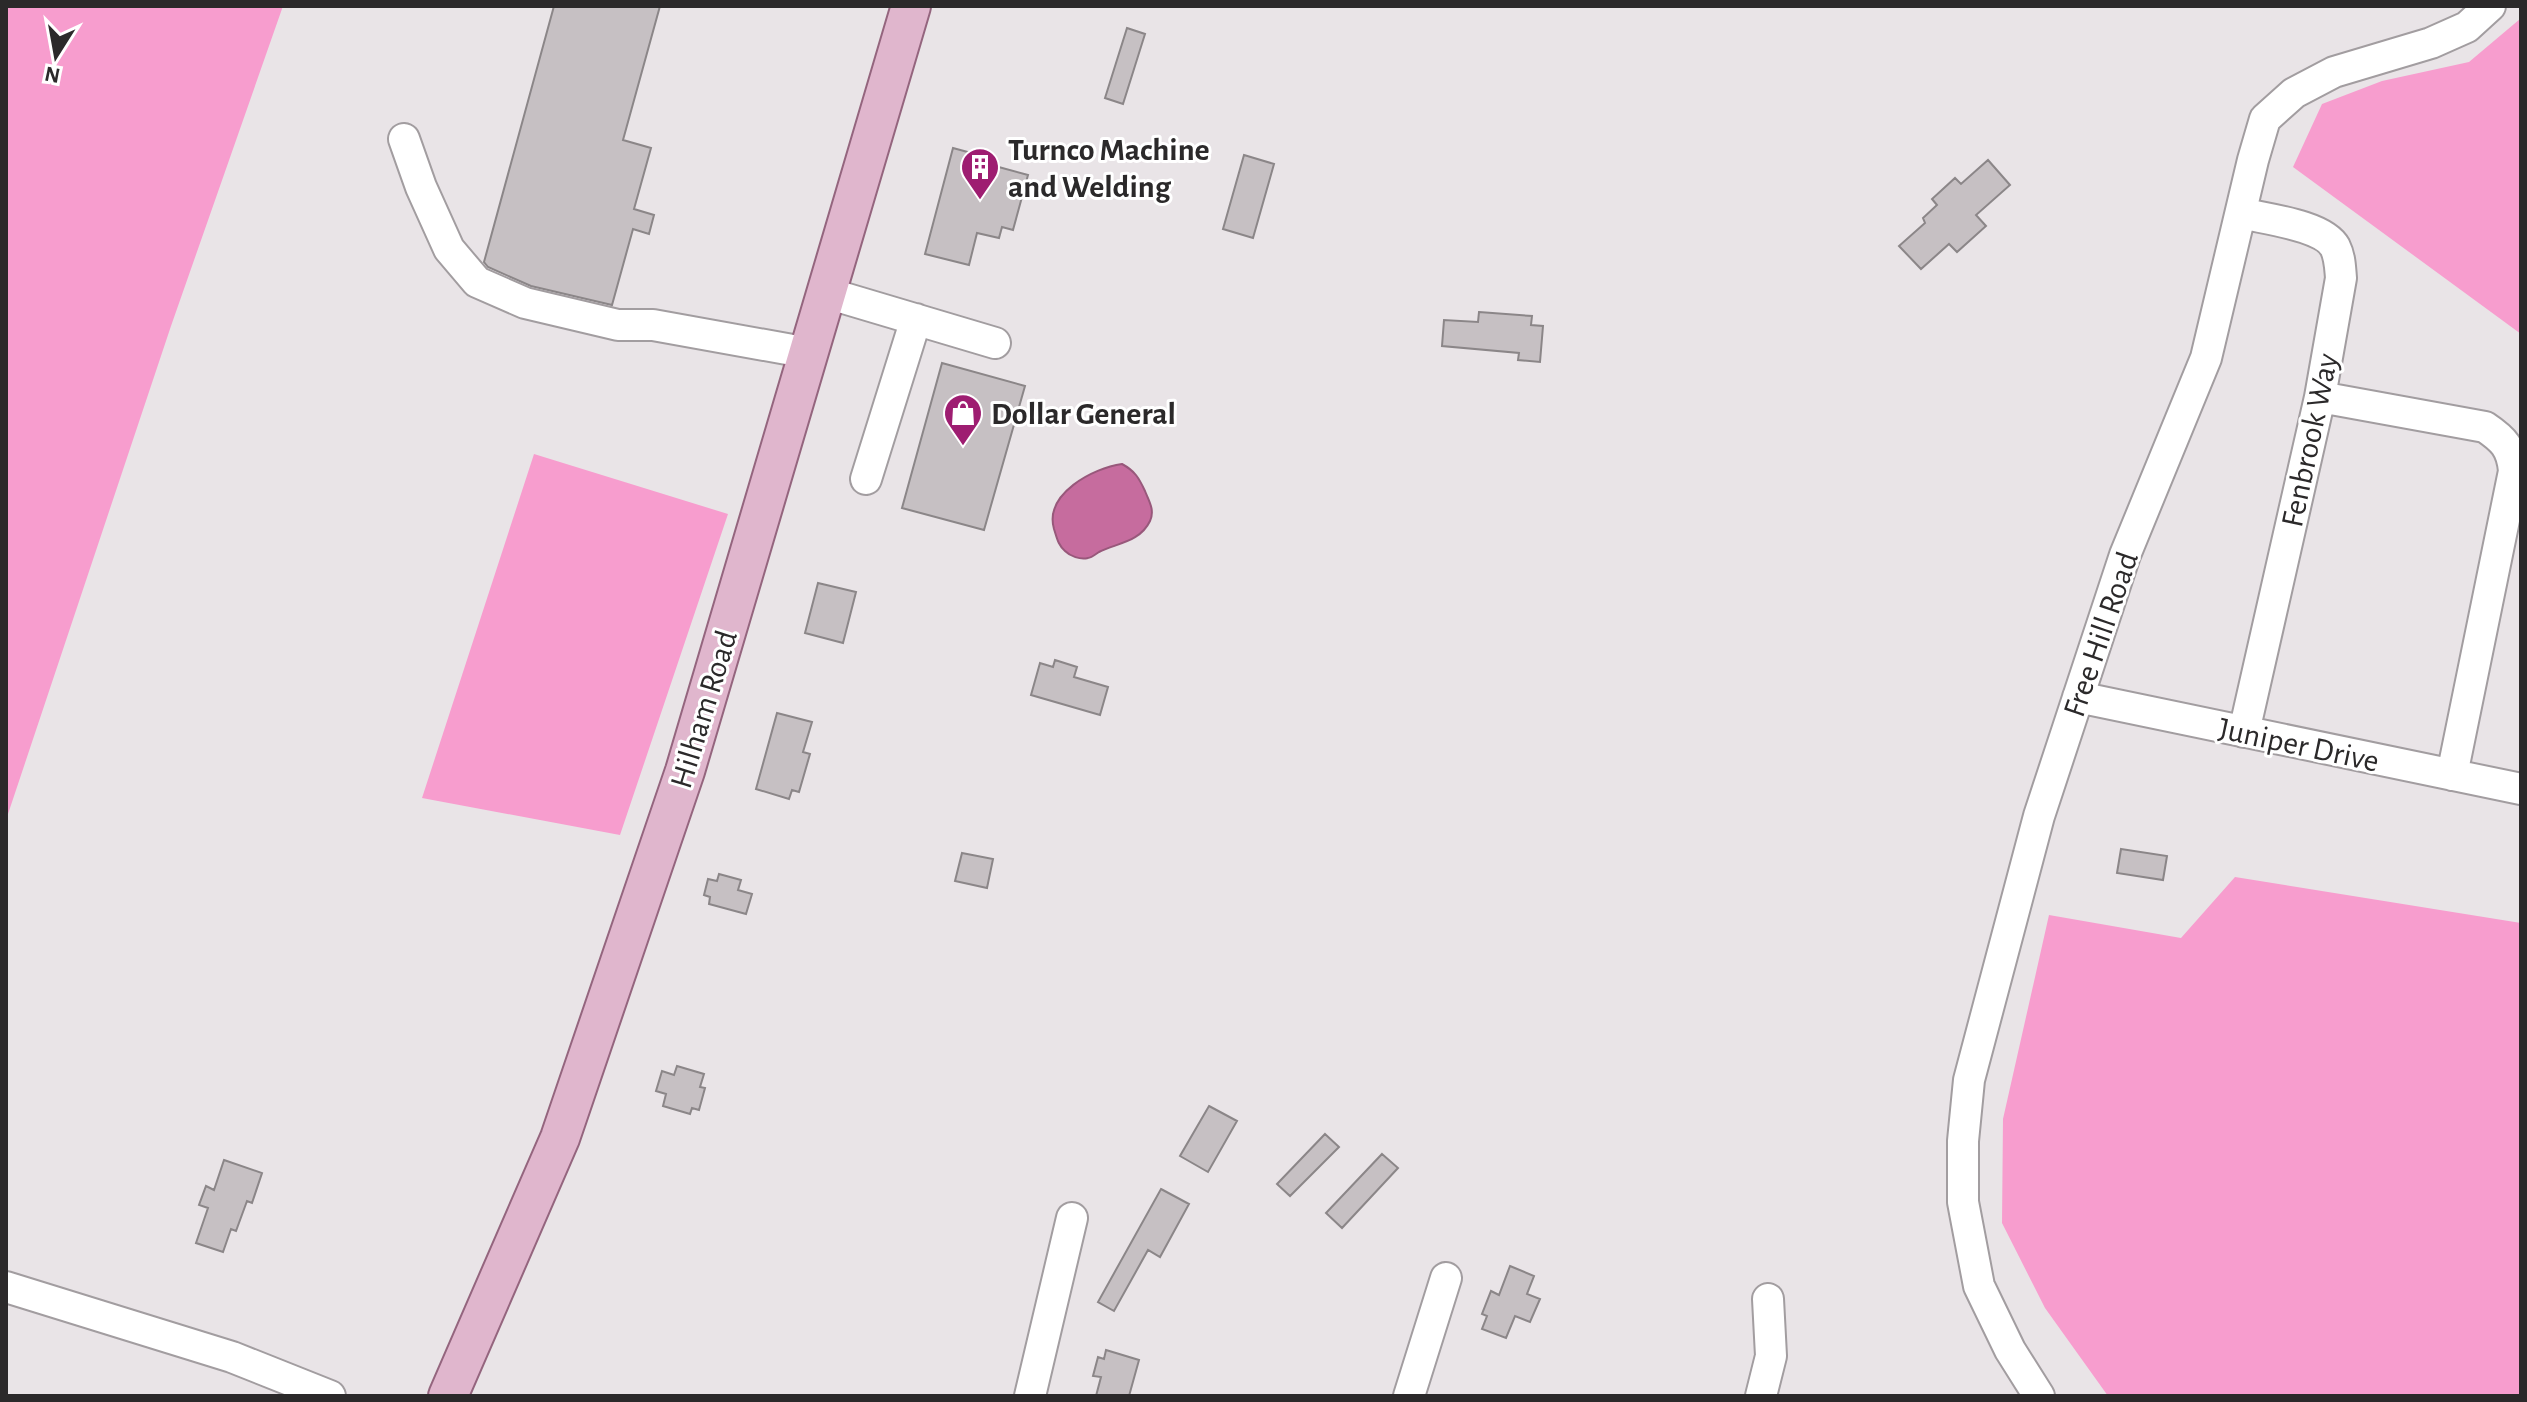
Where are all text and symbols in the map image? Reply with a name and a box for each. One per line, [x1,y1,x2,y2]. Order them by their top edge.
north arrow [16,16,96,96]
text: N [43,62,62,87]
place label: Turnco Machine and Welding [1008,134,1210,203]
building icon: Turnco Machine and Welding [959,146,1001,201]
street label: Fenbrook Way [2276,350,2344,530]
shop icon: Dollar General [942,392,984,447]
place label: Dollar General [991,398,1176,430]
street label: Free Hill Road [2058,548,2144,721]
street label: Hilham Road [665,627,743,792]
street label: Juniper Drive [2216,712,2382,778]

